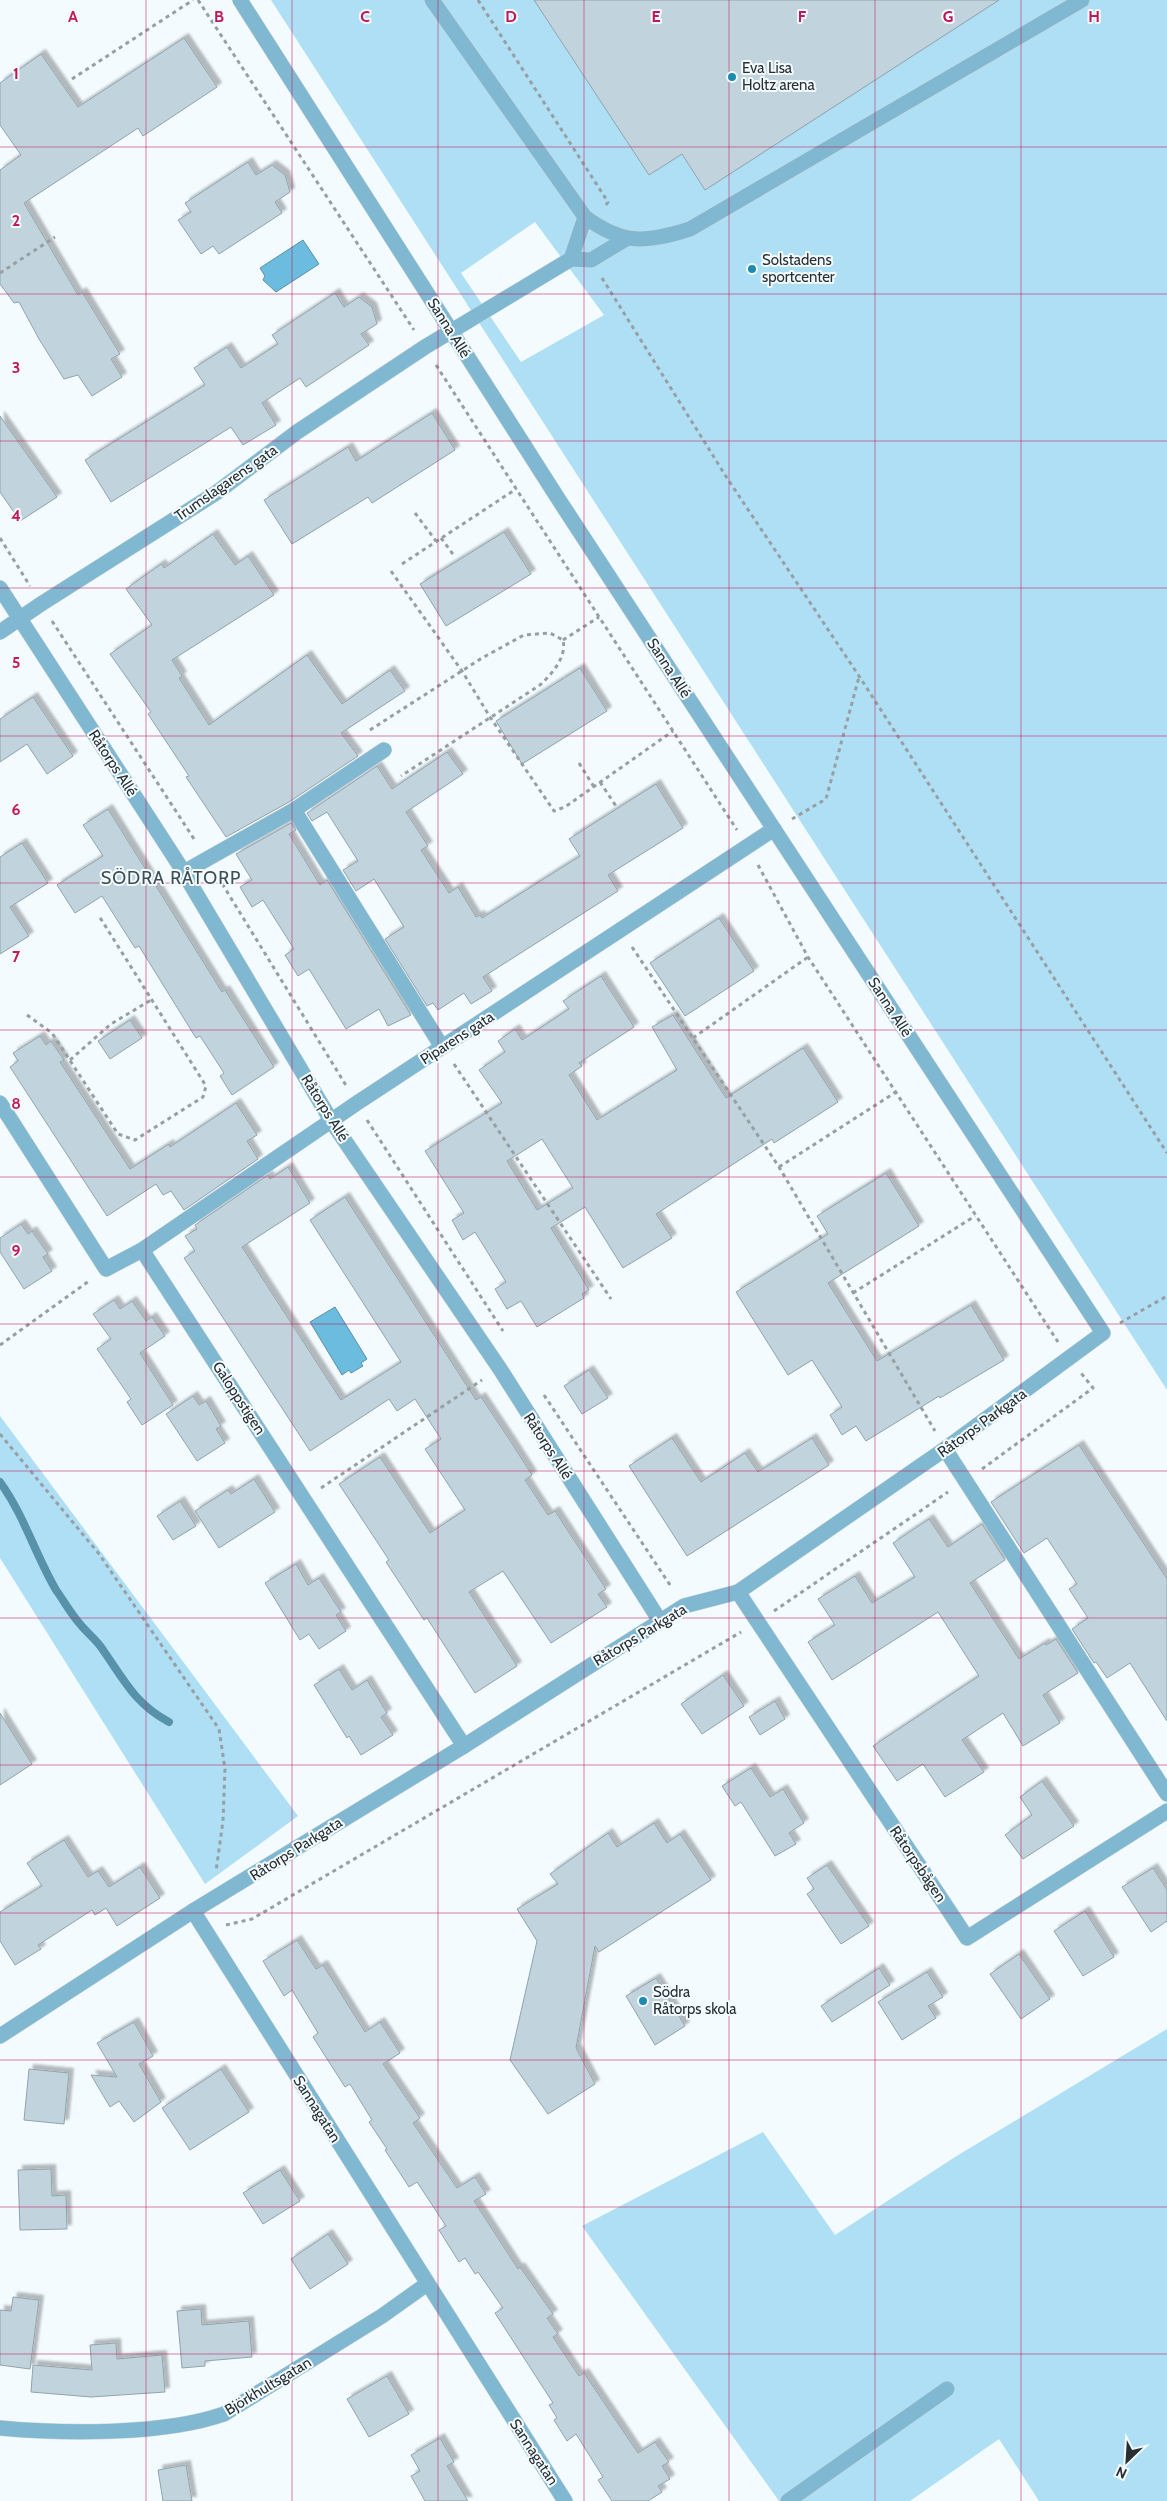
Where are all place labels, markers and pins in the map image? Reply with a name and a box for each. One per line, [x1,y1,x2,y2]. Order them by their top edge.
place label: Eva Lisa Holtz arena [742,59,815,94]
marker: Eva Lisa Holtz arena [726,71,738,83]
place label: Solstadens sportcenter [762,251,835,286]
marker: Solstadens sportcenter [746,263,758,275]
place label: Södra Råtorps skola [653,1983,737,2018]
marker: Södra Råtorps skola [637,1995,649,2007]

